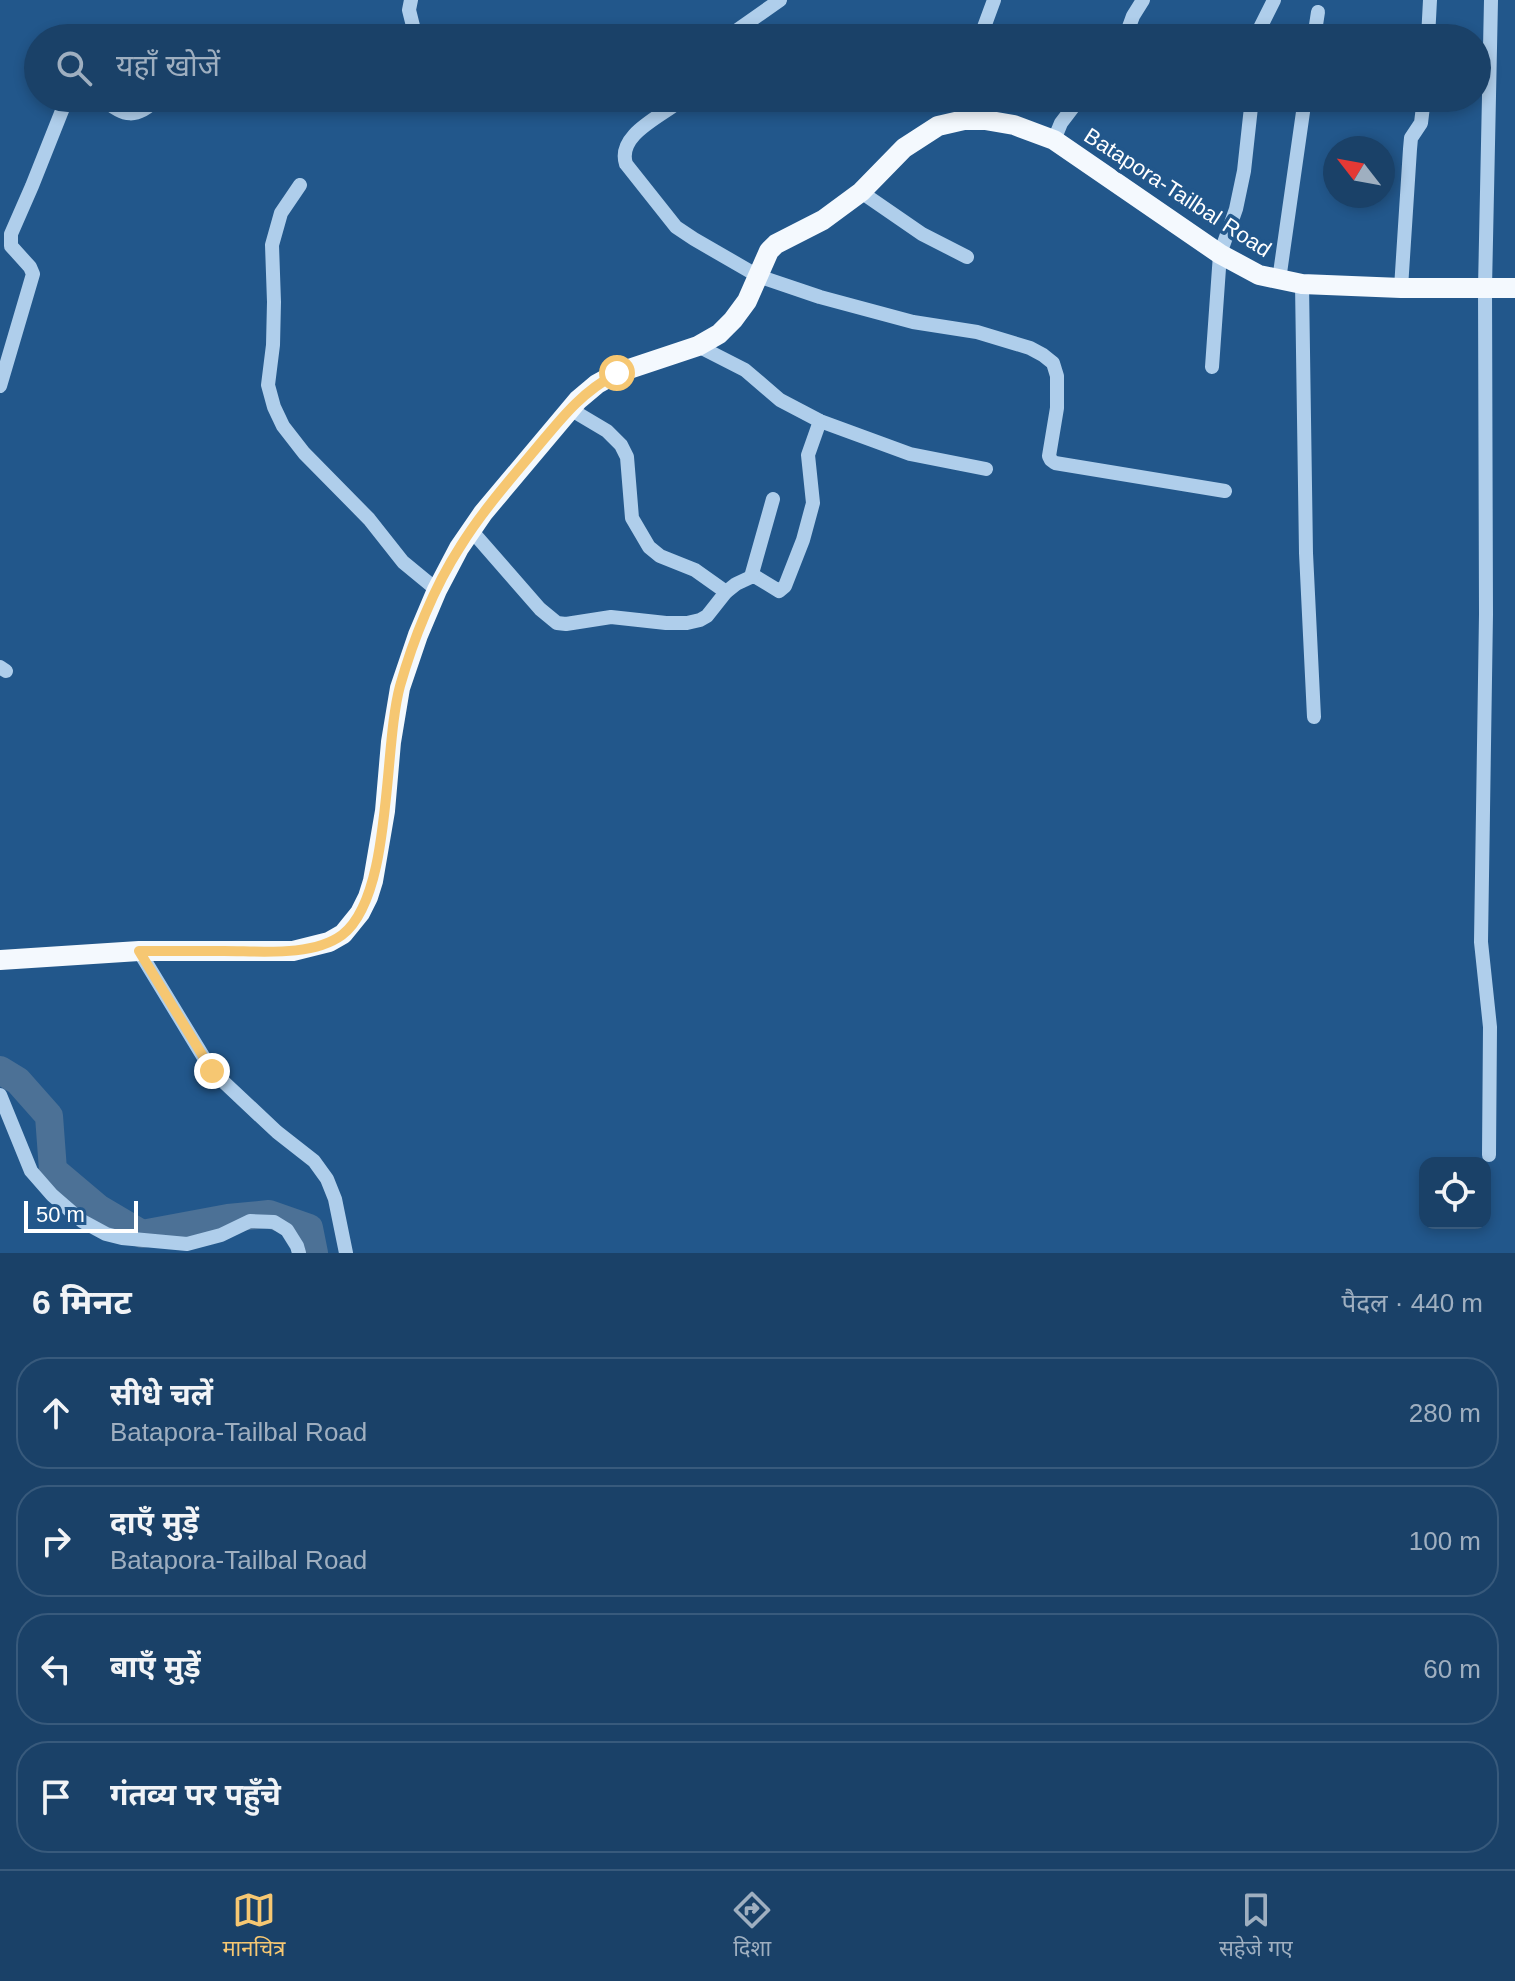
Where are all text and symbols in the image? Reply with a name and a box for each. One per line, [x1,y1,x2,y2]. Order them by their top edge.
search box [24,24,1491,112]
icon: search [52,46,96,90]
text: यहाँ खोजें [116,49,220,82]
street label: Batapora-Tailbal Road [1080,123,1276,262]
north arrow [1323,136,1395,208]
route start [599,355,635,391]
route end [194,1053,230,1089]
map controls [1419,1157,1491,1229]
button: locate [1419,1157,1491,1229]
scale bar [24,1197,138,1233]
text: 50 m [36,1202,85,1227]
text: 6 मिनट [32,1283,132,1321]
text: पैदल · 440 m [1341,1288,1483,1318]
text: सीधे चलें [110,1378,213,1411]
icon: ahead [34,1391,78,1435]
text: 280 m [1409,1398,1481,1428]
text: Batapora-Tailbal Road [110,1417,367,1447]
text: दाएँ मुड़ें [110,1506,199,1539]
icon: right [34,1519,78,1563]
text: 100 m [1409,1526,1481,1556]
text: Batapora-Tailbal Road [110,1545,367,1575]
icon: left [34,1647,78,1691]
text: बाएँ मुड़ें [110,1650,201,1683]
text: 60 m [1423,1654,1481,1684]
icon: arrive [34,1775,78,1819]
text: गंतव्य पर पहुँचे [110,1778,281,1811]
tab: मानचित्र [222,1888,285,1965]
tab: दिशा [730,1888,774,1965]
tab: सहेजे गए [1219,1888,1293,1965]

